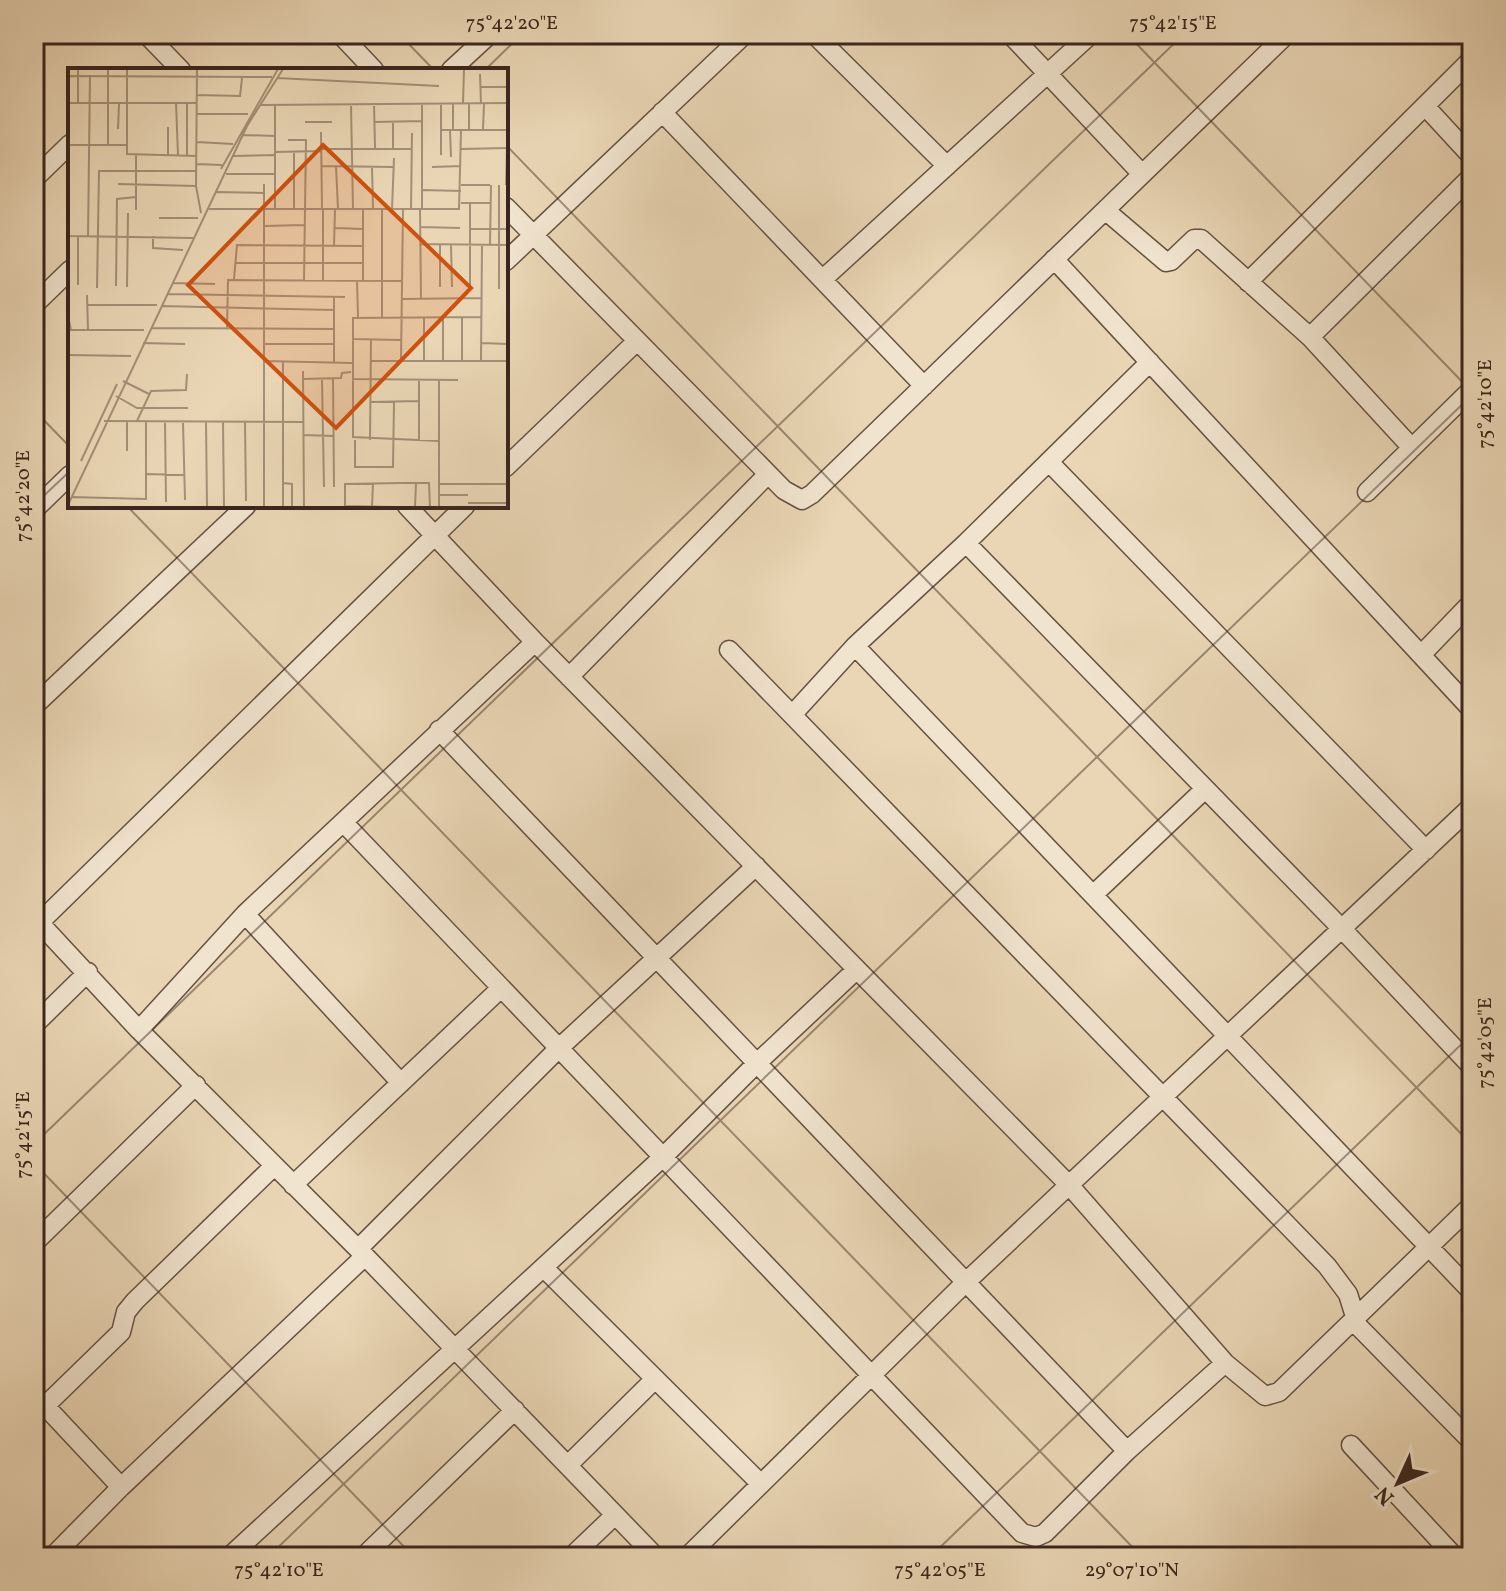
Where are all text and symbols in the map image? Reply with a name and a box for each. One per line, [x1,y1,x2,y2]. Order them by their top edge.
text: 75°42'20"E [466,10,558,38]
text: 75°42'15"E [1129,10,1217,38]
inset map [68,68,508,508]
text: 75°42'10"E [1472,359,1500,449]
text: 75°42'20"E [10,450,38,542]
text: 75°42'05"E [1472,997,1500,1089]
text: 75°42'15"E [10,1091,38,1179]
north arrow [1358,1443,1438,1523]
text: N [1369,1479,1402,1512]
text: 75°42'10"E [234,1557,324,1585]
text: 75°42'05"E [894,1557,986,1585]
text: 29°07'10"N [1085,1557,1179,1585]

